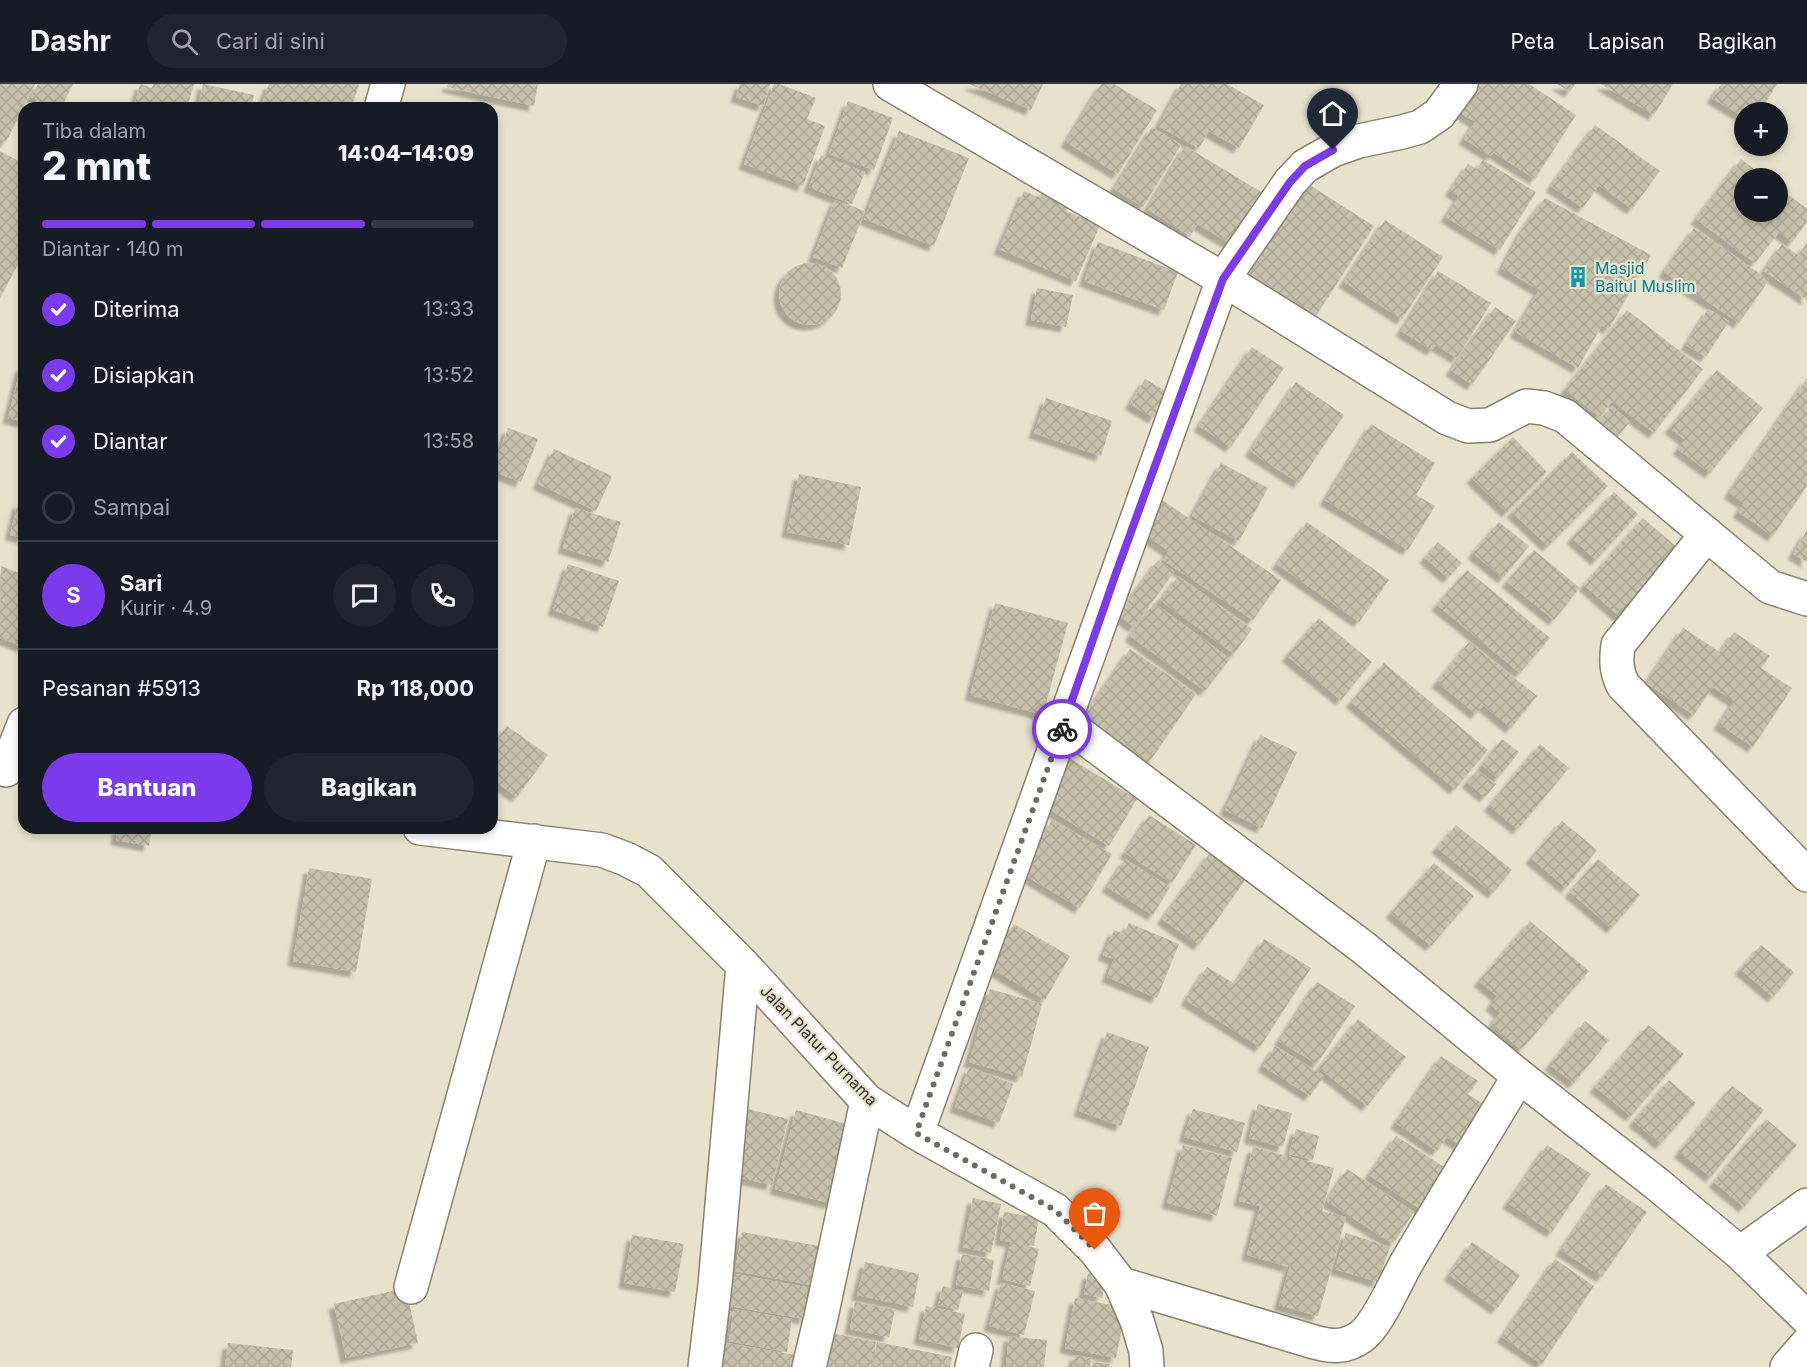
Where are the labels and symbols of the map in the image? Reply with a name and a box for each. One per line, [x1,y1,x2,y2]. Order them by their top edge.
pin [1307,88,1358,150]
place label: Masjid Baitul Muslim [1595,258,1696,296]
building icon: Masjid Baitul Muslim [1566,265,1590,289]
courier [1032,699,1092,759]
street label: Jalan Platur Purnama [756,980,882,1110]
pin [1069,1188,1120,1250]

